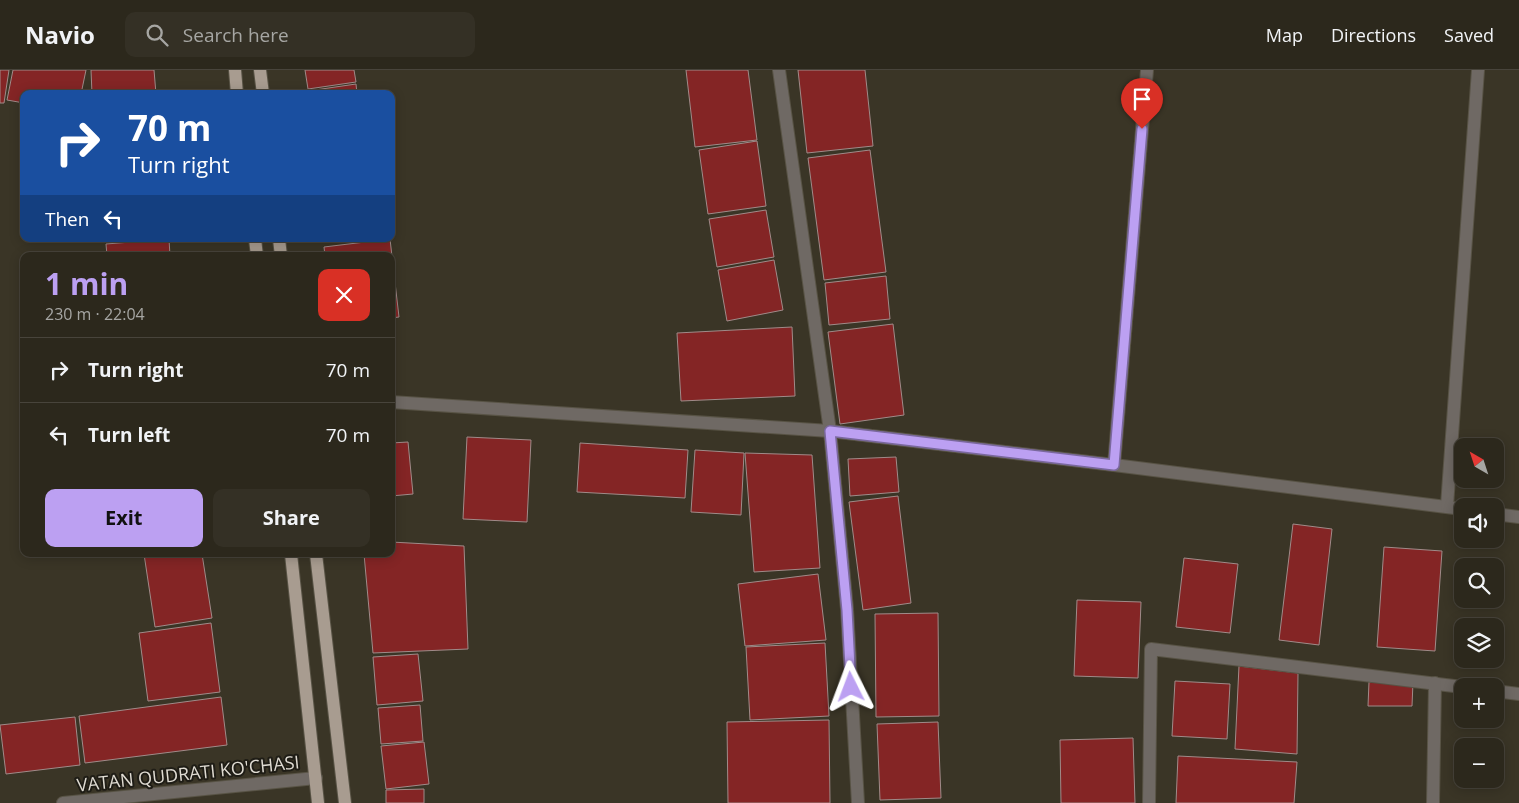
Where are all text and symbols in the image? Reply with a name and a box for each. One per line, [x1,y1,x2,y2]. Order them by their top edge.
search box [125,12,475,57]
text: Navio [25,18,95,51]
icon: search [143,21,171,49]
text: Search here [183,22,289,48]
text: Map [1266,23,1303,47]
text: Directions [1331,23,1416,47]
text: Saved [1444,23,1494,47]
pin [1121,78,1163,129]
icon: arrive [1128,85,1156,113]
text: 70 m [128,104,211,151]
icon: right [45,110,110,175]
text: Turn right [128,149,230,179]
icon: left [99,205,127,233]
text: Then [45,206,89,232]
text: 1 min [45,263,128,304]
button: close [318,269,370,321]
text: 230 m · 22:04 [45,303,145,325]
icon: right [45,356,73,384]
text: Turn right [88,357,183,383]
text: 70 m [326,357,370,383]
icon: left [45,421,73,449]
text: Turn left [88,422,170,448]
text: 70 m [326,422,370,448]
north arrow [1454,438,1504,488]
map controls [1454,438,1504,788]
button: Exit [45,489,203,547]
button: Share [213,489,370,547]
button: sound [1454,498,1504,548]
button: search [1454,558,1504,608]
button: layers [1454,618,1504,668]
position arrow [824,660,876,712]
button: + [1454,678,1504,728]
button: − [1454,738,1504,788]
street label: VATAN QUDRATI KO'CHASI [75,749,301,797]

